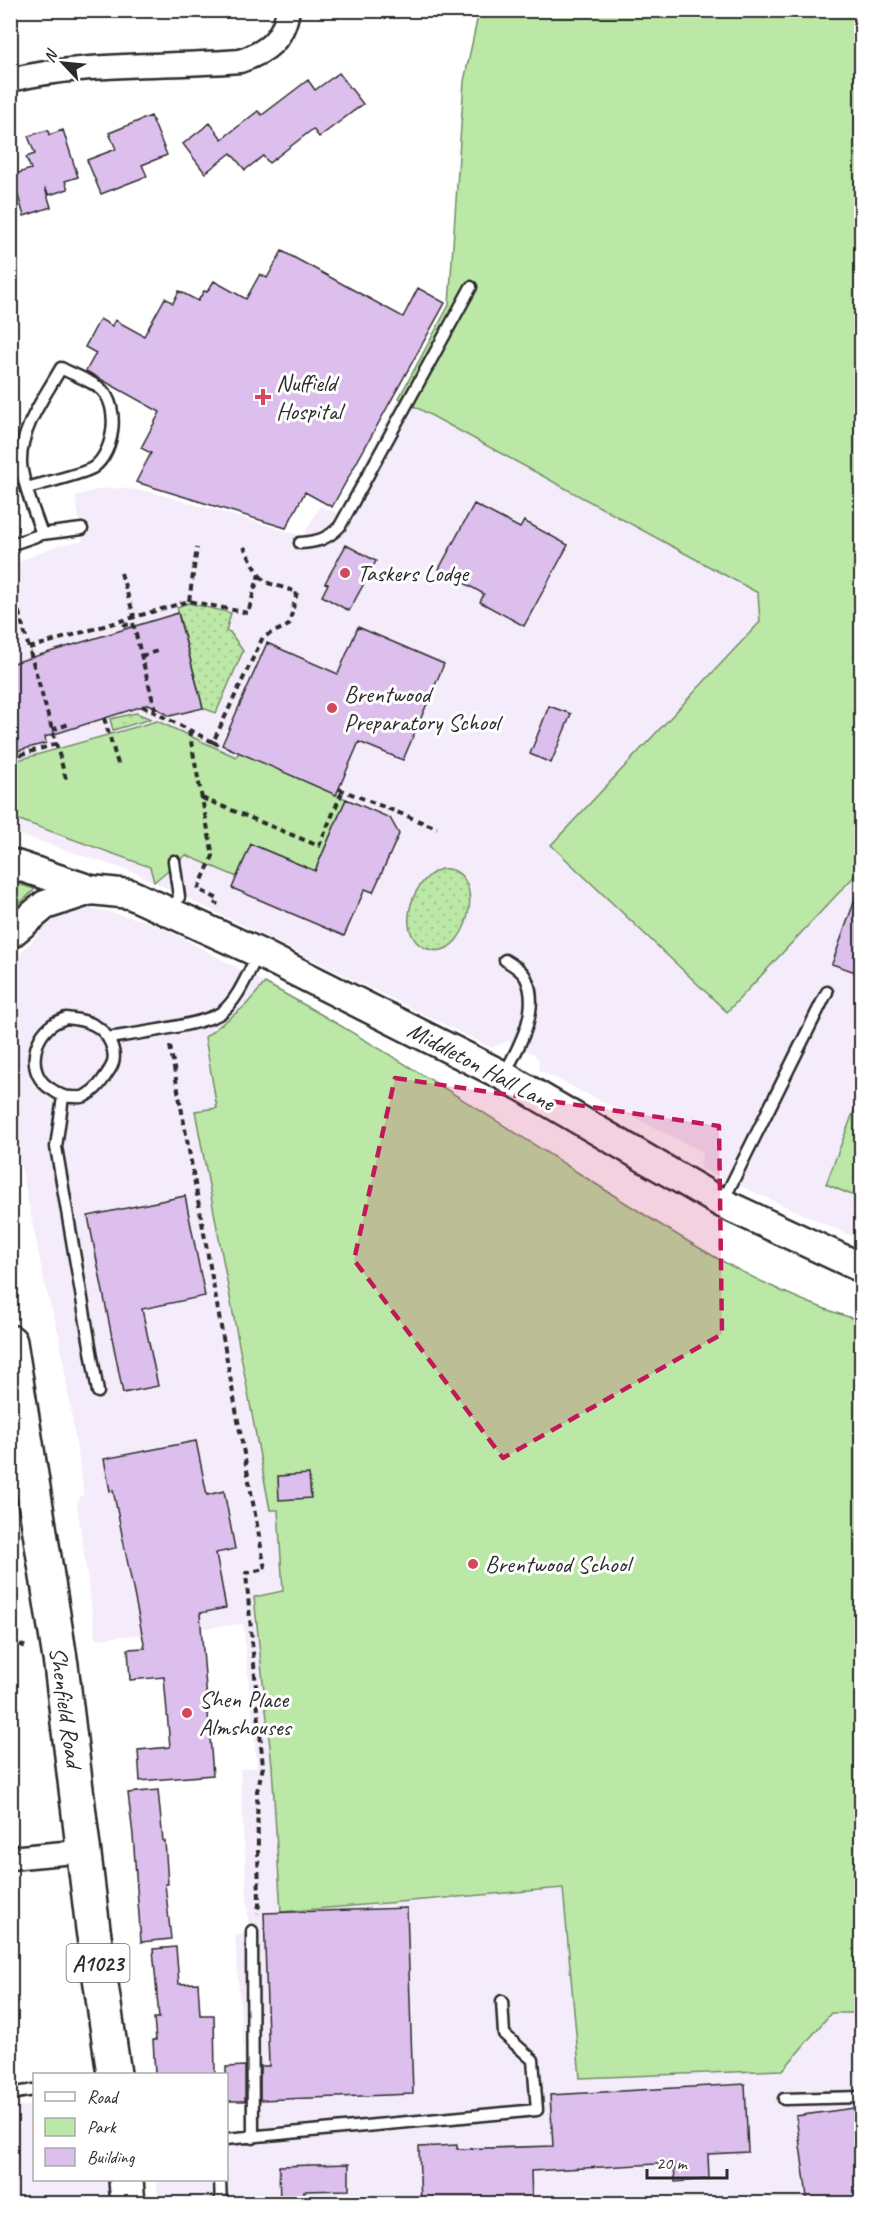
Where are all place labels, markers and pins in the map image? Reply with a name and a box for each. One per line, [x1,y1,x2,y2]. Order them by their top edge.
place label: Nuffield Hospital [276,368,346,426]
marker: Nuffield Hospital [254,388,272,406]
place label: Taskers Lodge [357,558,470,588]
marker: Taskers Lodge [338,566,352,580]
place label: Brentwood Preparatory School [344,679,503,737]
marker: Brentwood Preparatory School [325,701,339,715]
place label: Brentwood School [485,1549,634,1579]
marker: Brentwood School [466,1557,480,1571]
place label: Shen Place Almshouses [199,1684,292,1742]
marker: Shen Place Almshouses [180,1706,194,1720]

